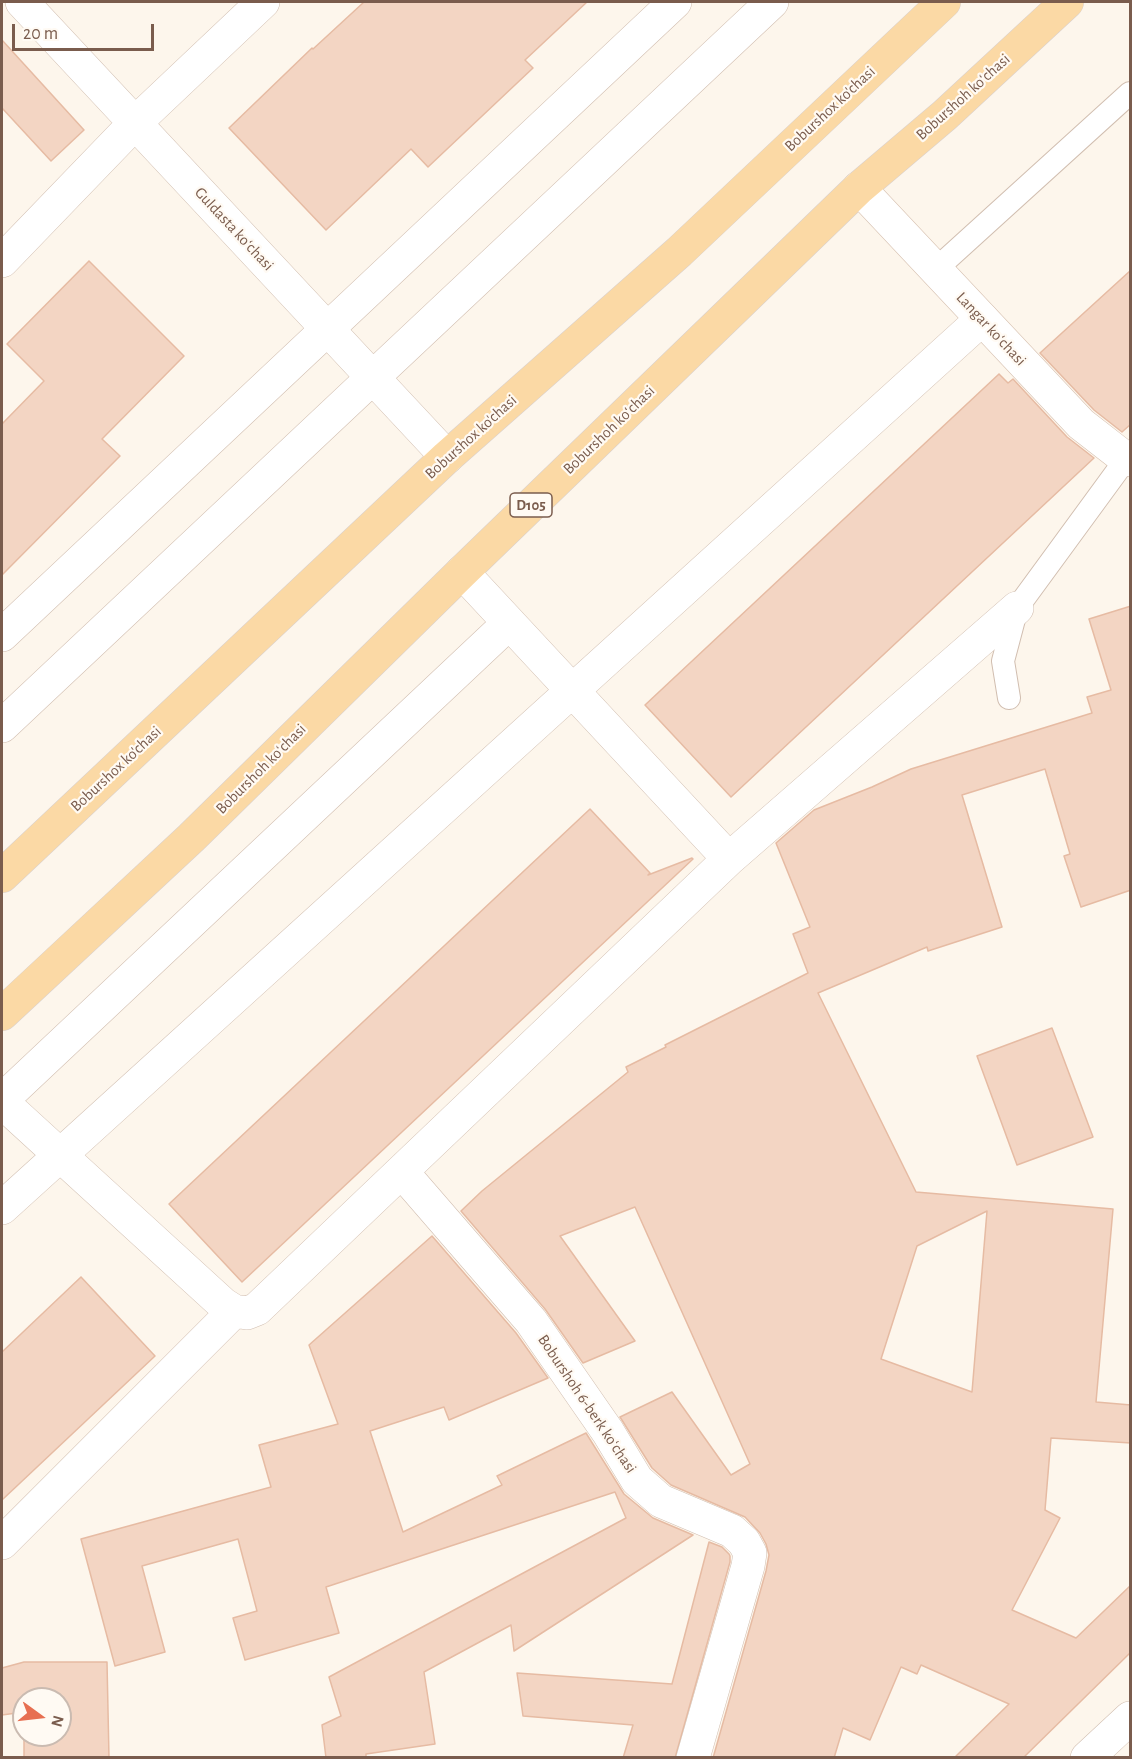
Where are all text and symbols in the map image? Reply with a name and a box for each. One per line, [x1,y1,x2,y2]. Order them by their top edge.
scale bar [15,12,158,50]
text: 20 m [23,25,58,43]
street label: Boburshoh koʻchasi [912,50,1014,144]
street label: Boburshox ko'chasi [781,62,879,156]
street label: Guldasta koʻchasi [190,183,278,275]
street label: Langar koʻchasi [952,288,1030,370]
street label: Boburshoh koʻchasi [559,381,659,479]
street label: Boburshox ko'chasi [421,391,521,483]
road number: D105 [510,493,552,517]
street label: Boburshoh koʻchasi [212,720,310,818]
street label: Boburshox ko'chasi [67,722,165,816]
street label: Boburshoh 6-berk koʻchasi [533,1331,641,1477]
north arrow [12,1687,72,1747]
text: N [48,1714,67,1729]

